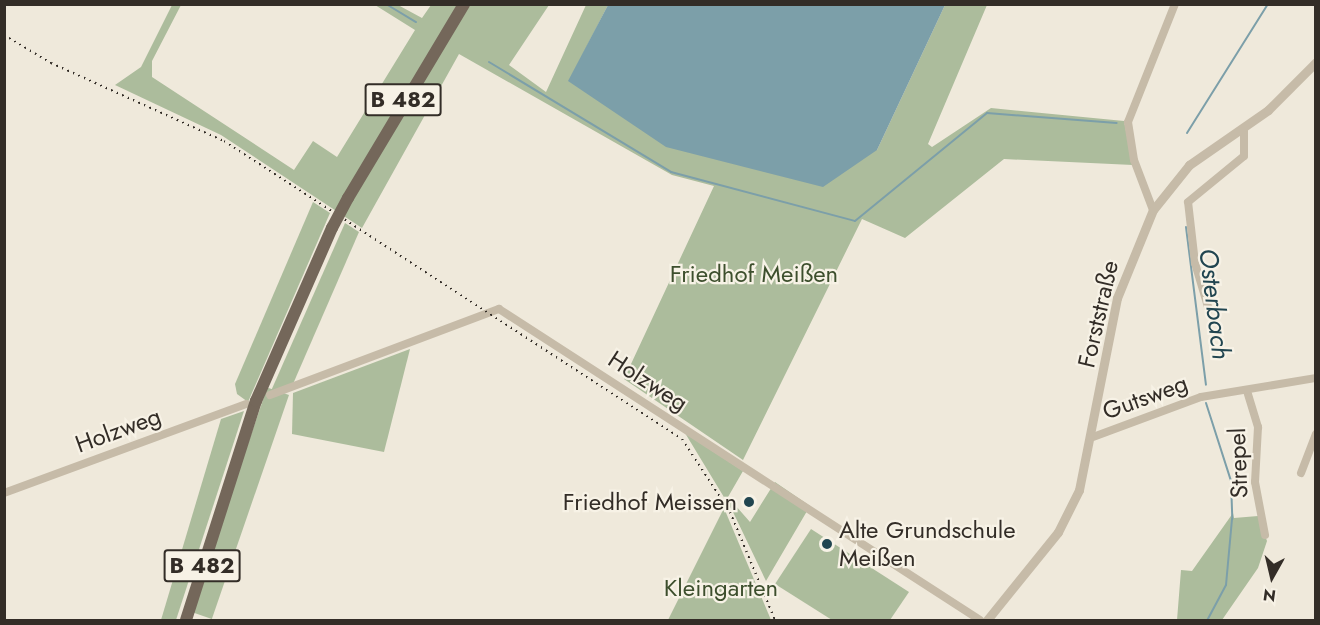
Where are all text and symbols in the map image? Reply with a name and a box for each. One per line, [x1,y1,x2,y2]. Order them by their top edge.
road number: B 482 [364,81,442,119]
water label: Osterbach [1192,247,1236,361]
street label: Forststraße [1072,258,1124,370]
park label: Friedhof Meißen [670,260,838,288]
street label: Holzweg [603,345,693,417]
street label: Gutsweg [1098,368,1192,426]
street label: Holzweg [71,401,165,459]
street label: Strepel [1222,427,1254,499]
place label: Friedhof Meissen [563,488,737,516]
marker: Friedhof Meissen [742,495,756,509]
place label: Alte Grundschule Meißen [839,516,1016,572]
marker: Alte Grundschule Meißen [820,537,834,551]
road number: B 482 [163,547,241,585]
north arrow [1242,547,1302,607]
park label: Kleingarten [664,574,778,602]
text: N [1262,583,1277,608]

